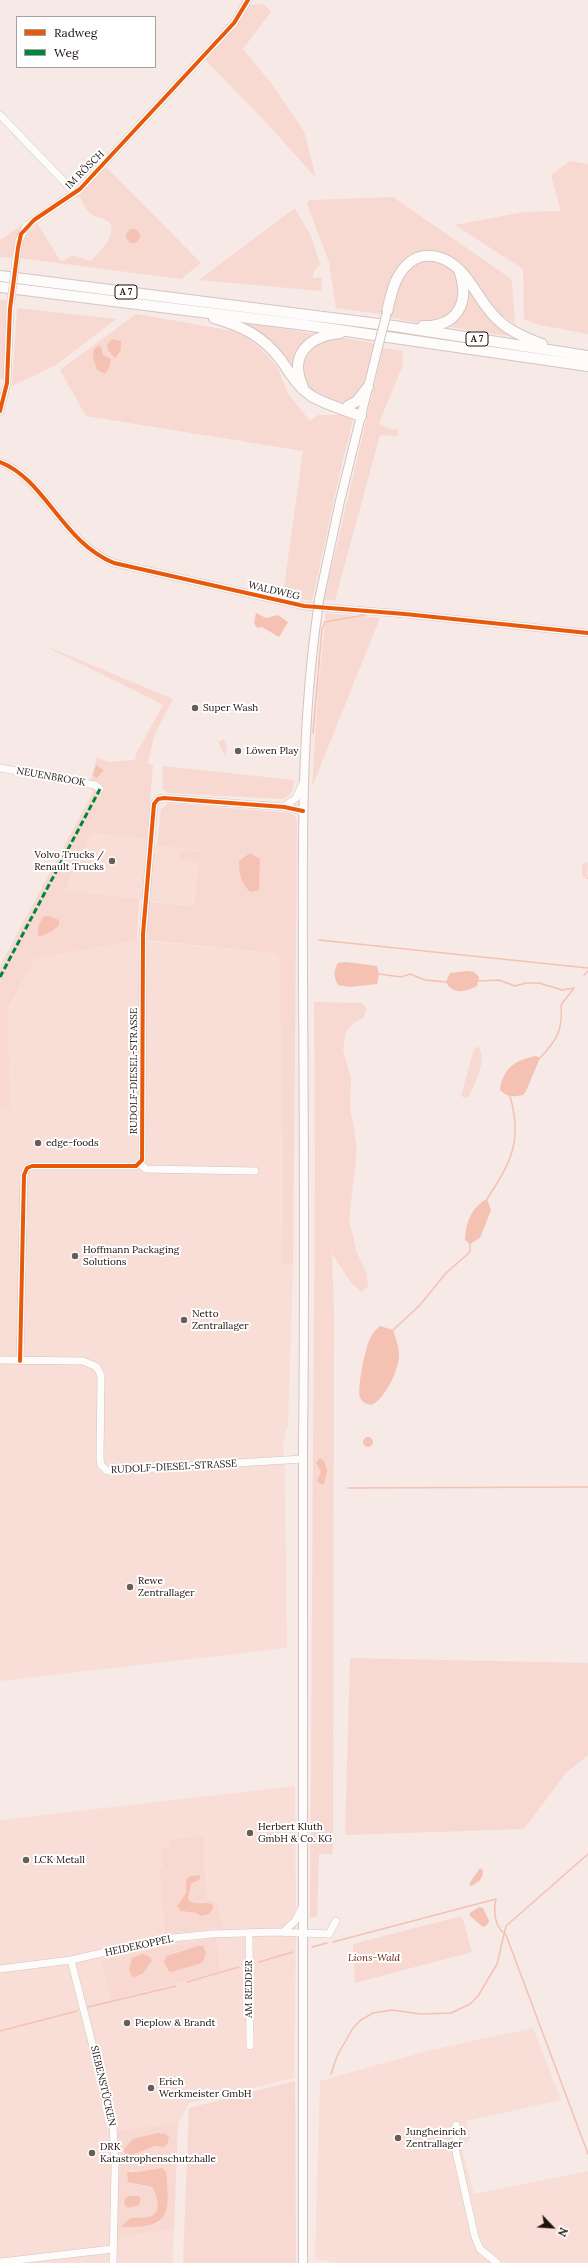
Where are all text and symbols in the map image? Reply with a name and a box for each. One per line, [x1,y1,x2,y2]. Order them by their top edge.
legend [16,16,156,68]
text: Radweg [54,25,97,40]
text: Weg [54,45,79,60]
street label: IM RÖSCH [63,148,107,192]
road number: A 7 [115,285,137,299]
road number: A 7 [466,332,488,346]
street label: WALDWEG [247,579,301,603]
place label: Super Wash [203,702,258,714]
marker: Super Wash [190,703,200,713]
place label: Löwen Play [246,745,299,757]
marker: Löwen Play [233,746,243,756]
street label: NEUENBROOK [15,765,87,789]
place label: Volvo Trucks / Renault Trucks [34,849,104,872]
marker: Volvo Trucks / Renault Trucks [107,856,117,866]
street label: RUDOLF-DIESEL-STRASSE [128,1008,140,1134]
place label: edge-foods [46,1137,99,1149]
marker: edge-foods [33,1138,43,1148]
place label: Hoffmann Packaging Solutions [83,1244,179,1268]
marker: Hoffmann Packaging Solutions [70,1251,80,1261]
place label: Netto Zentrallager [192,1308,249,1332]
marker: Netto Zentrallager [179,1315,189,1325]
street label: RUDOLF-DIESEL-STRASSE [111,1458,237,1476]
place label: Rewe Zentrallager [138,1575,195,1598]
marker: Rewe Zentrallager [125,1582,135,1592]
place label: Herbert Kluth GmbH & Co. KG [258,1821,332,1844]
marker: Herbert Kluth GmbH & Co. KG [245,1828,255,1838]
place label: LCK Metall [34,1854,85,1866]
marker: LCK Metall [21,1855,31,1865]
street label: HEIDEKOPPEL [104,1933,174,1959]
park label: Lions-Wald [348,1952,400,1964]
street label: AM REDDER [243,1960,255,2018]
place label: Pieplow & Brandt [135,2017,215,2029]
marker: Pieplow & Brandt [122,2018,132,2028]
street label: SIEBENSTÜCKEN [88,2045,118,2127]
place label: Erich Werkmeister GmbH [159,2076,252,2100]
marker: Erich Werkmeister GmbH [146,2083,156,2093]
place label: Jungheinrich Zentrallager [406,2126,466,2150]
marker: Jungheinrich Zentrallager [393,2133,403,2143]
place label: DRK Katastrophenschutzhalle [100,2141,216,2164]
marker: DRK Katastrophenschutzhalle [87,2148,97,2158]
north arrow [532,2207,572,2247]
text: N [555,2225,571,2239]

